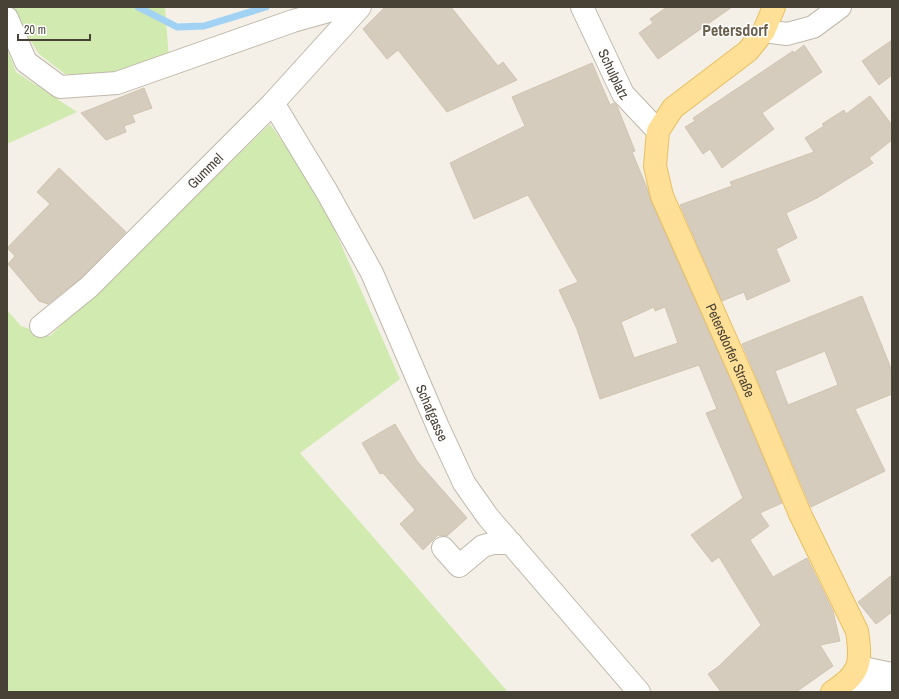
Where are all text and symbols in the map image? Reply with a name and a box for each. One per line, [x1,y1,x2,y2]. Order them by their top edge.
scale bar [18,16,90,42]
district label: Petersdorf [702,19,768,41]
text: 20 m [24,22,46,38]
street label: Schulplatz [594,46,633,104]
street label: Gummel [183,149,227,193]
street label: Petersdorfer Straße [702,300,759,400]
street label: Schafgasse [412,382,452,444]

